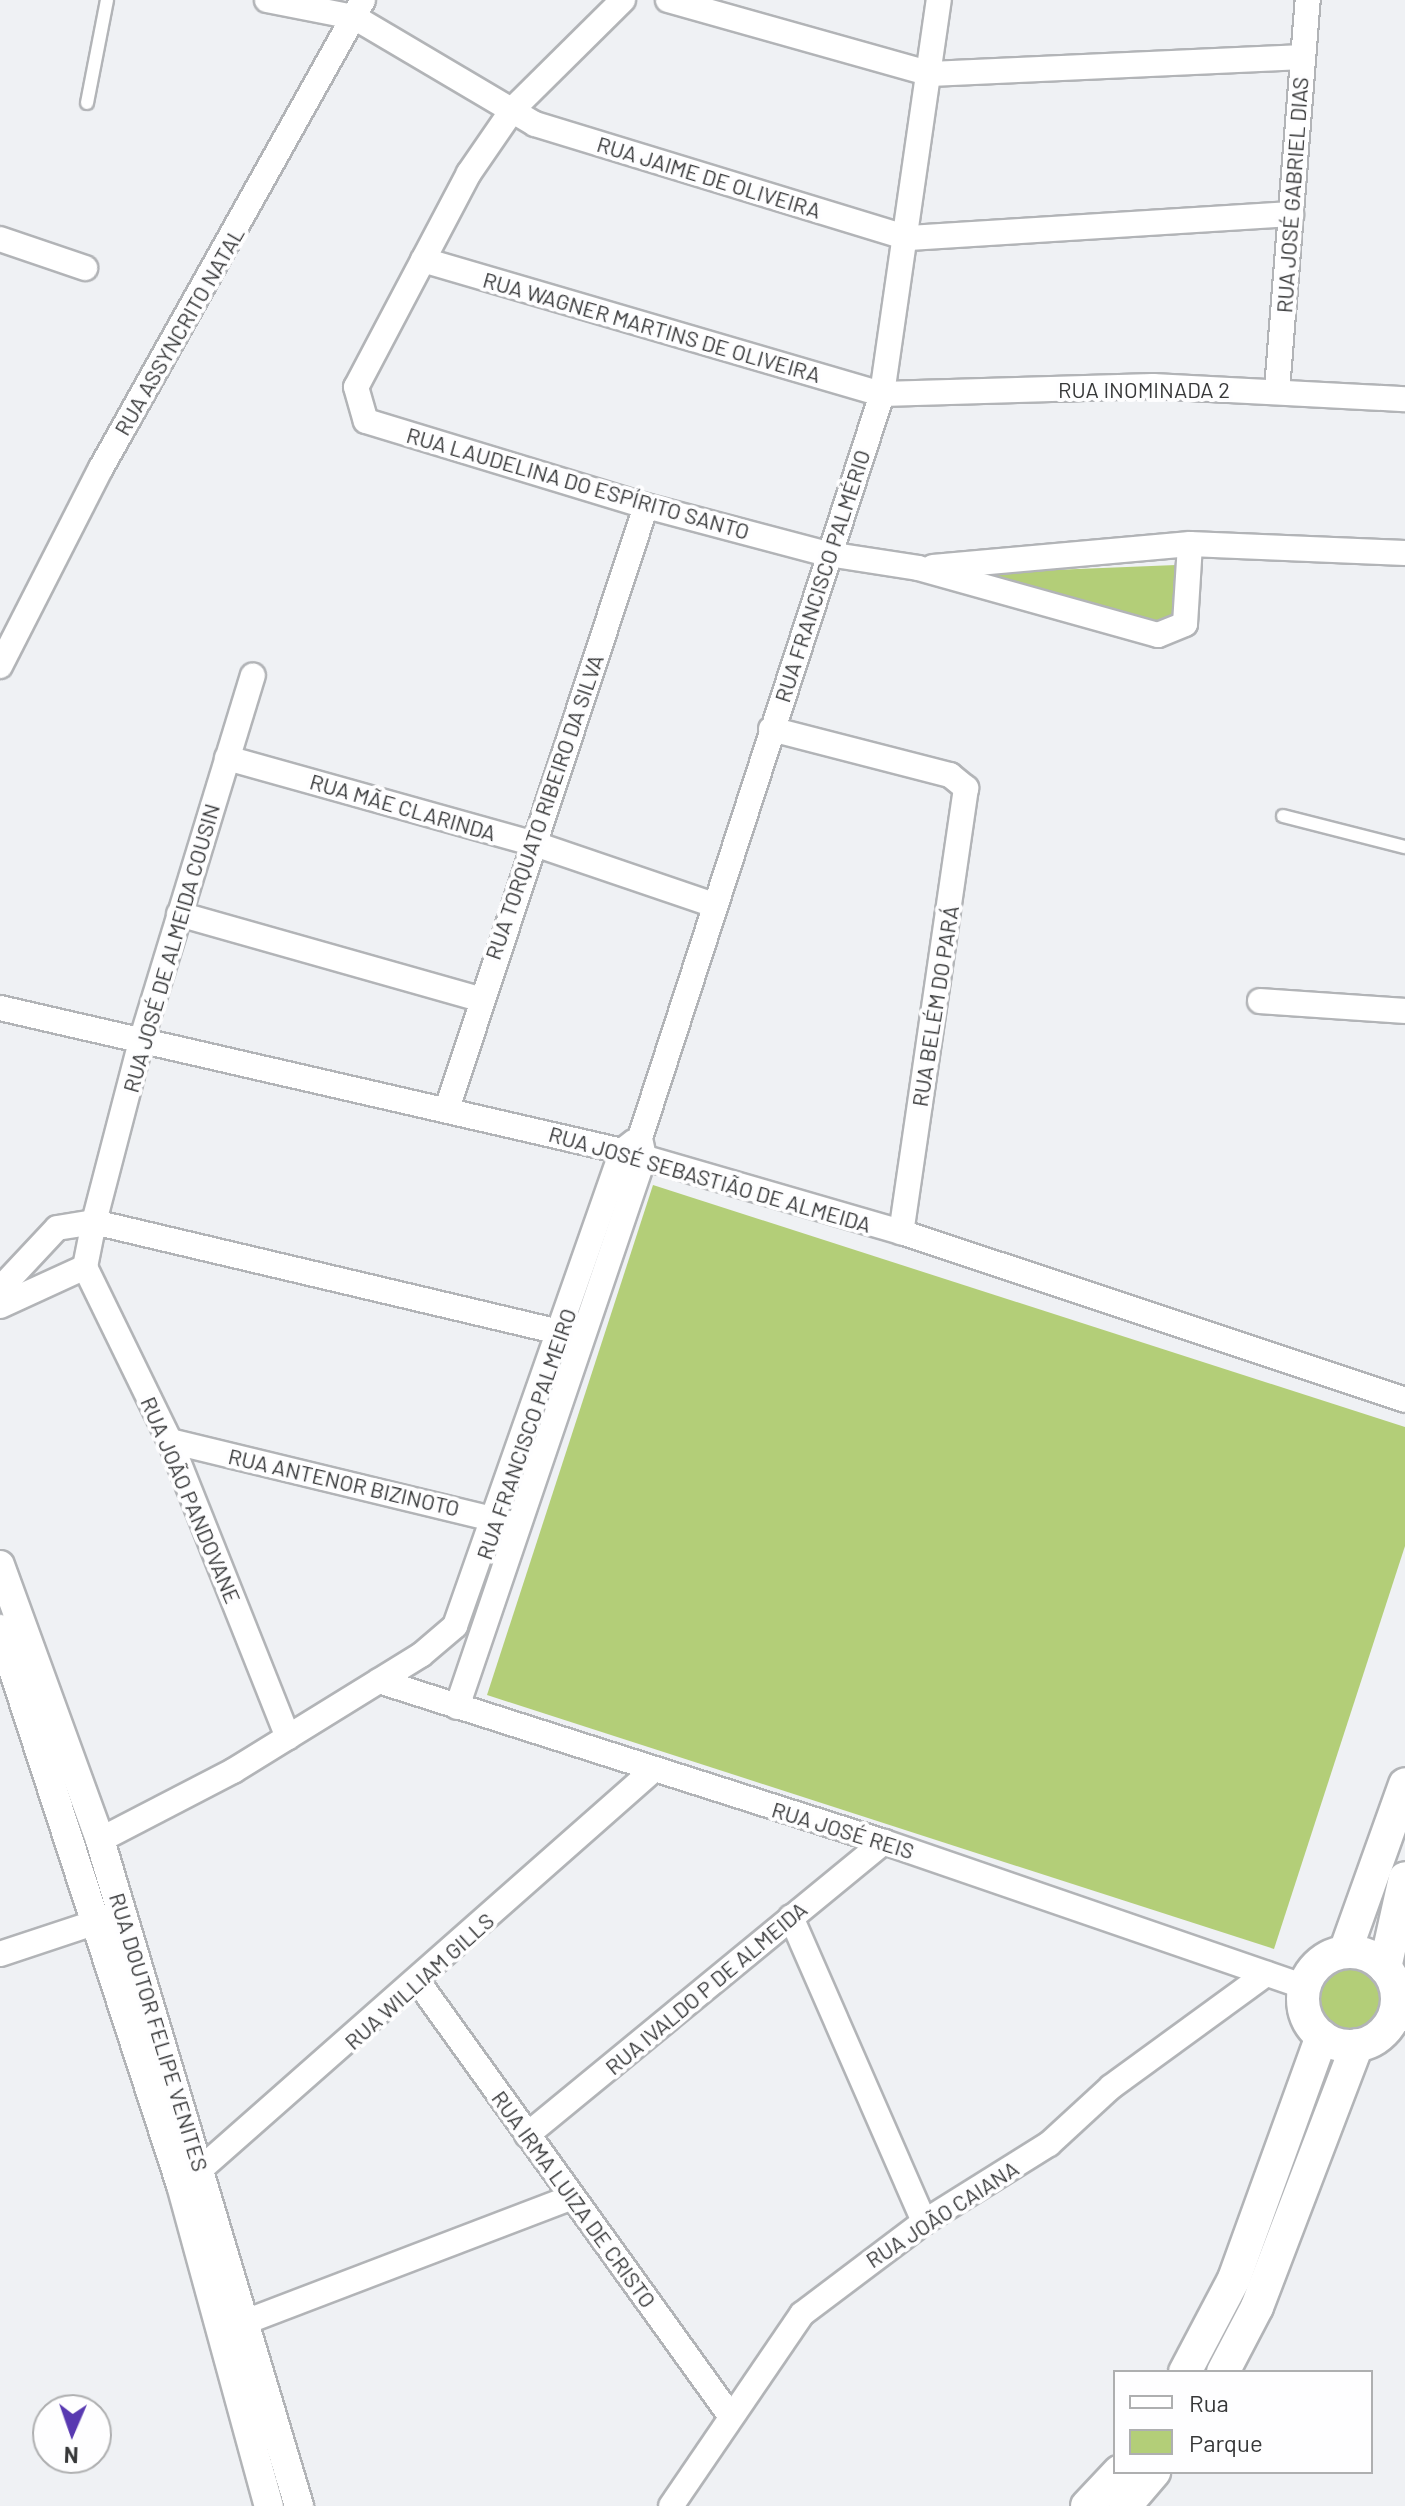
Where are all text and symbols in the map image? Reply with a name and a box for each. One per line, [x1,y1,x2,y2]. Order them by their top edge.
street label: RUA JOSÉ GABRIEL DIAS [1271,76,1313,314]
street label: RUA JAIME DE OLIVEIRA [594,130,824,224]
street label: RUA ASSYNCRITO NATAL [108,222,250,440]
street label: RUA WAGNER MARTINS DE OLIVEIRA [480,266,824,388]
street label: RUA INOMINADA 2 [1058,377,1230,403]
street label: RUA LAUDELINA DO ESPÍRITO SANTO [404,421,752,545]
street label: RUA FRANCISCO PALMÉRIO [769,446,875,706]
street label: RUA TORQUATO RIBEIRO DA SILVA [479,651,609,963]
street label: RUA MÃE CLARINDA [307,768,499,846]
street label: RUA JOSÉ DE ALMEIDA COUSIN [117,800,225,1096]
street label: RUA BELÉM DO PARÁ [906,903,964,1109]
street label: RUA JOSÉ SEBASTIÃO DE ALMEIDA [546,1120,874,1238]
street label: RUA FRANCISCO PALMEIRO [471,1305,581,1563]
street label: RUA JOÃO PANDOVANE [135,1393,247,1607]
street label: RUA ANTENOR BIZINOTO [226,1443,462,1521]
street label: RUA JOSÉ REIS [769,1796,917,1864]
street label: RUA DOUTOR FELIPE VENITES [104,1890,214,2174]
street label: RUA IVALDO P DE ALMEIDA [600,1896,812,2080]
street label: RUA WILLIAM GILLS [339,1907,499,2055]
street label: RUA IRMA LUIZA DE CRISTO [486,2085,662,2313]
street label: RUA JOÃO CAIANA [861,2155,1023,2273]
legend [1113,2370,1373,2474]
text: Rua [1189,2388,1229,2417]
north arrow [32,2394,112,2474]
text: Parque [1189,2428,1263,2457]
text: N [63,2443,79,2469]

